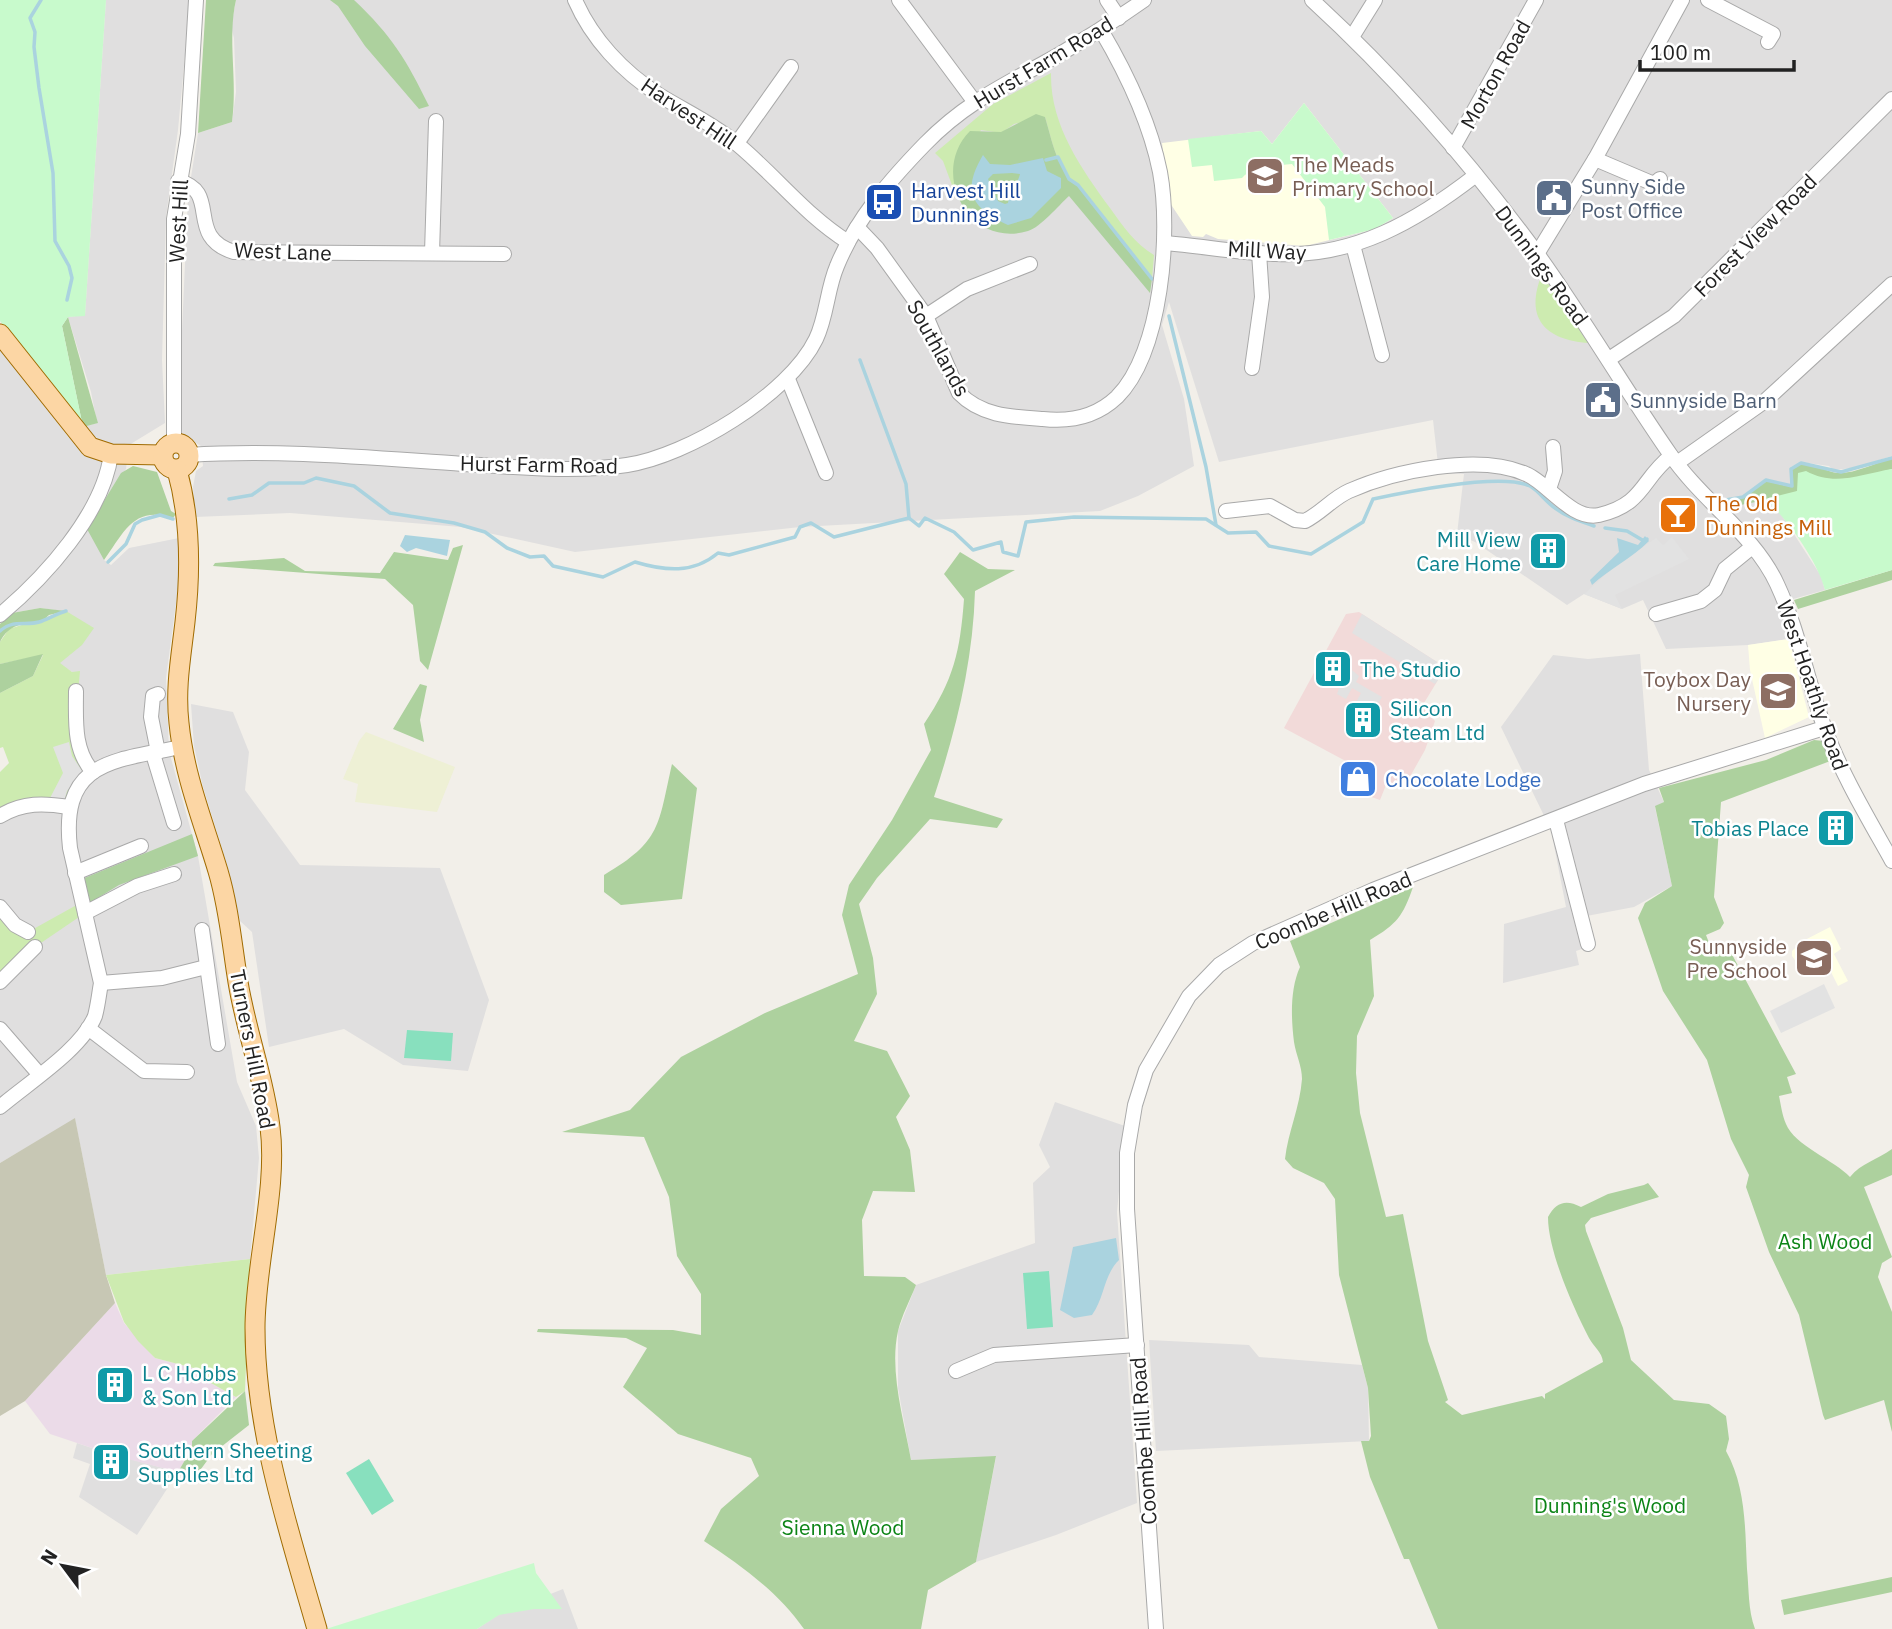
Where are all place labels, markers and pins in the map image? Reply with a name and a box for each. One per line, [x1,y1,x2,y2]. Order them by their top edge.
place label: The Meads Primary School [1292,150,1435,202]
school or university icon: The Meads Primary School [1244,155,1286,197]
place label: Sunny Side Post Office [1581,172,1685,224]
place label: Harvest Hill Dunnings [911,176,1021,228]
public building icon: Sunny Side Post Office [1533,177,1575,219]
bus stop icon: Harvest Hill Dunnings [863,181,905,223]
public building icon: Sunnyside Barn [1582,379,1624,421]
place label: Sunnyside Barn [1630,386,1777,414]
place label: The Old Dunnings Mill [1705,489,1832,541]
bar icon: The Old Dunnings Mill [1657,494,1699,536]
place label: Mill View Care Home [1416,525,1521,577]
building icon: Mill View Care Home [1527,530,1569,572]
building icon: The Studio [1312,648,1354,690]
place label: The Studio [1360,655,1461,683]
place label: Toybox Day Nursery [1643,665,1752,717]
school or university icon: Toybox Day Nursery [1757,670,1799,712]
place label: Silicon Steam Ltd [1390,694,1485,746]
building icon: Silicon Steam Ltd [1342,699,1384,741]
shop icon: Chocolate Lodge [1337,758,1379,800]
place label: Chocolate Lodge [1385,765,1541,793]
building icon: Tobias Place [1815,807,1857,849]
place label: Tobias Place [1691,814,1809,842]
place label: Sunnyside Pre School [1686,932,1787,984]
school or university icon: Sunnyside Pre School [1793,937,1835,979]
place label: L C Hobbs & Son Ltd [142,1359,237,1411]
building icon: L C Hobbs & Son Ltd [94,1364,136,1406]
place label: Southern Sheeting Supplies Ltd [138,1436,312,1488]
building icon: Southern Sheeting Supplies Ltd [90,1441,132,1483]

